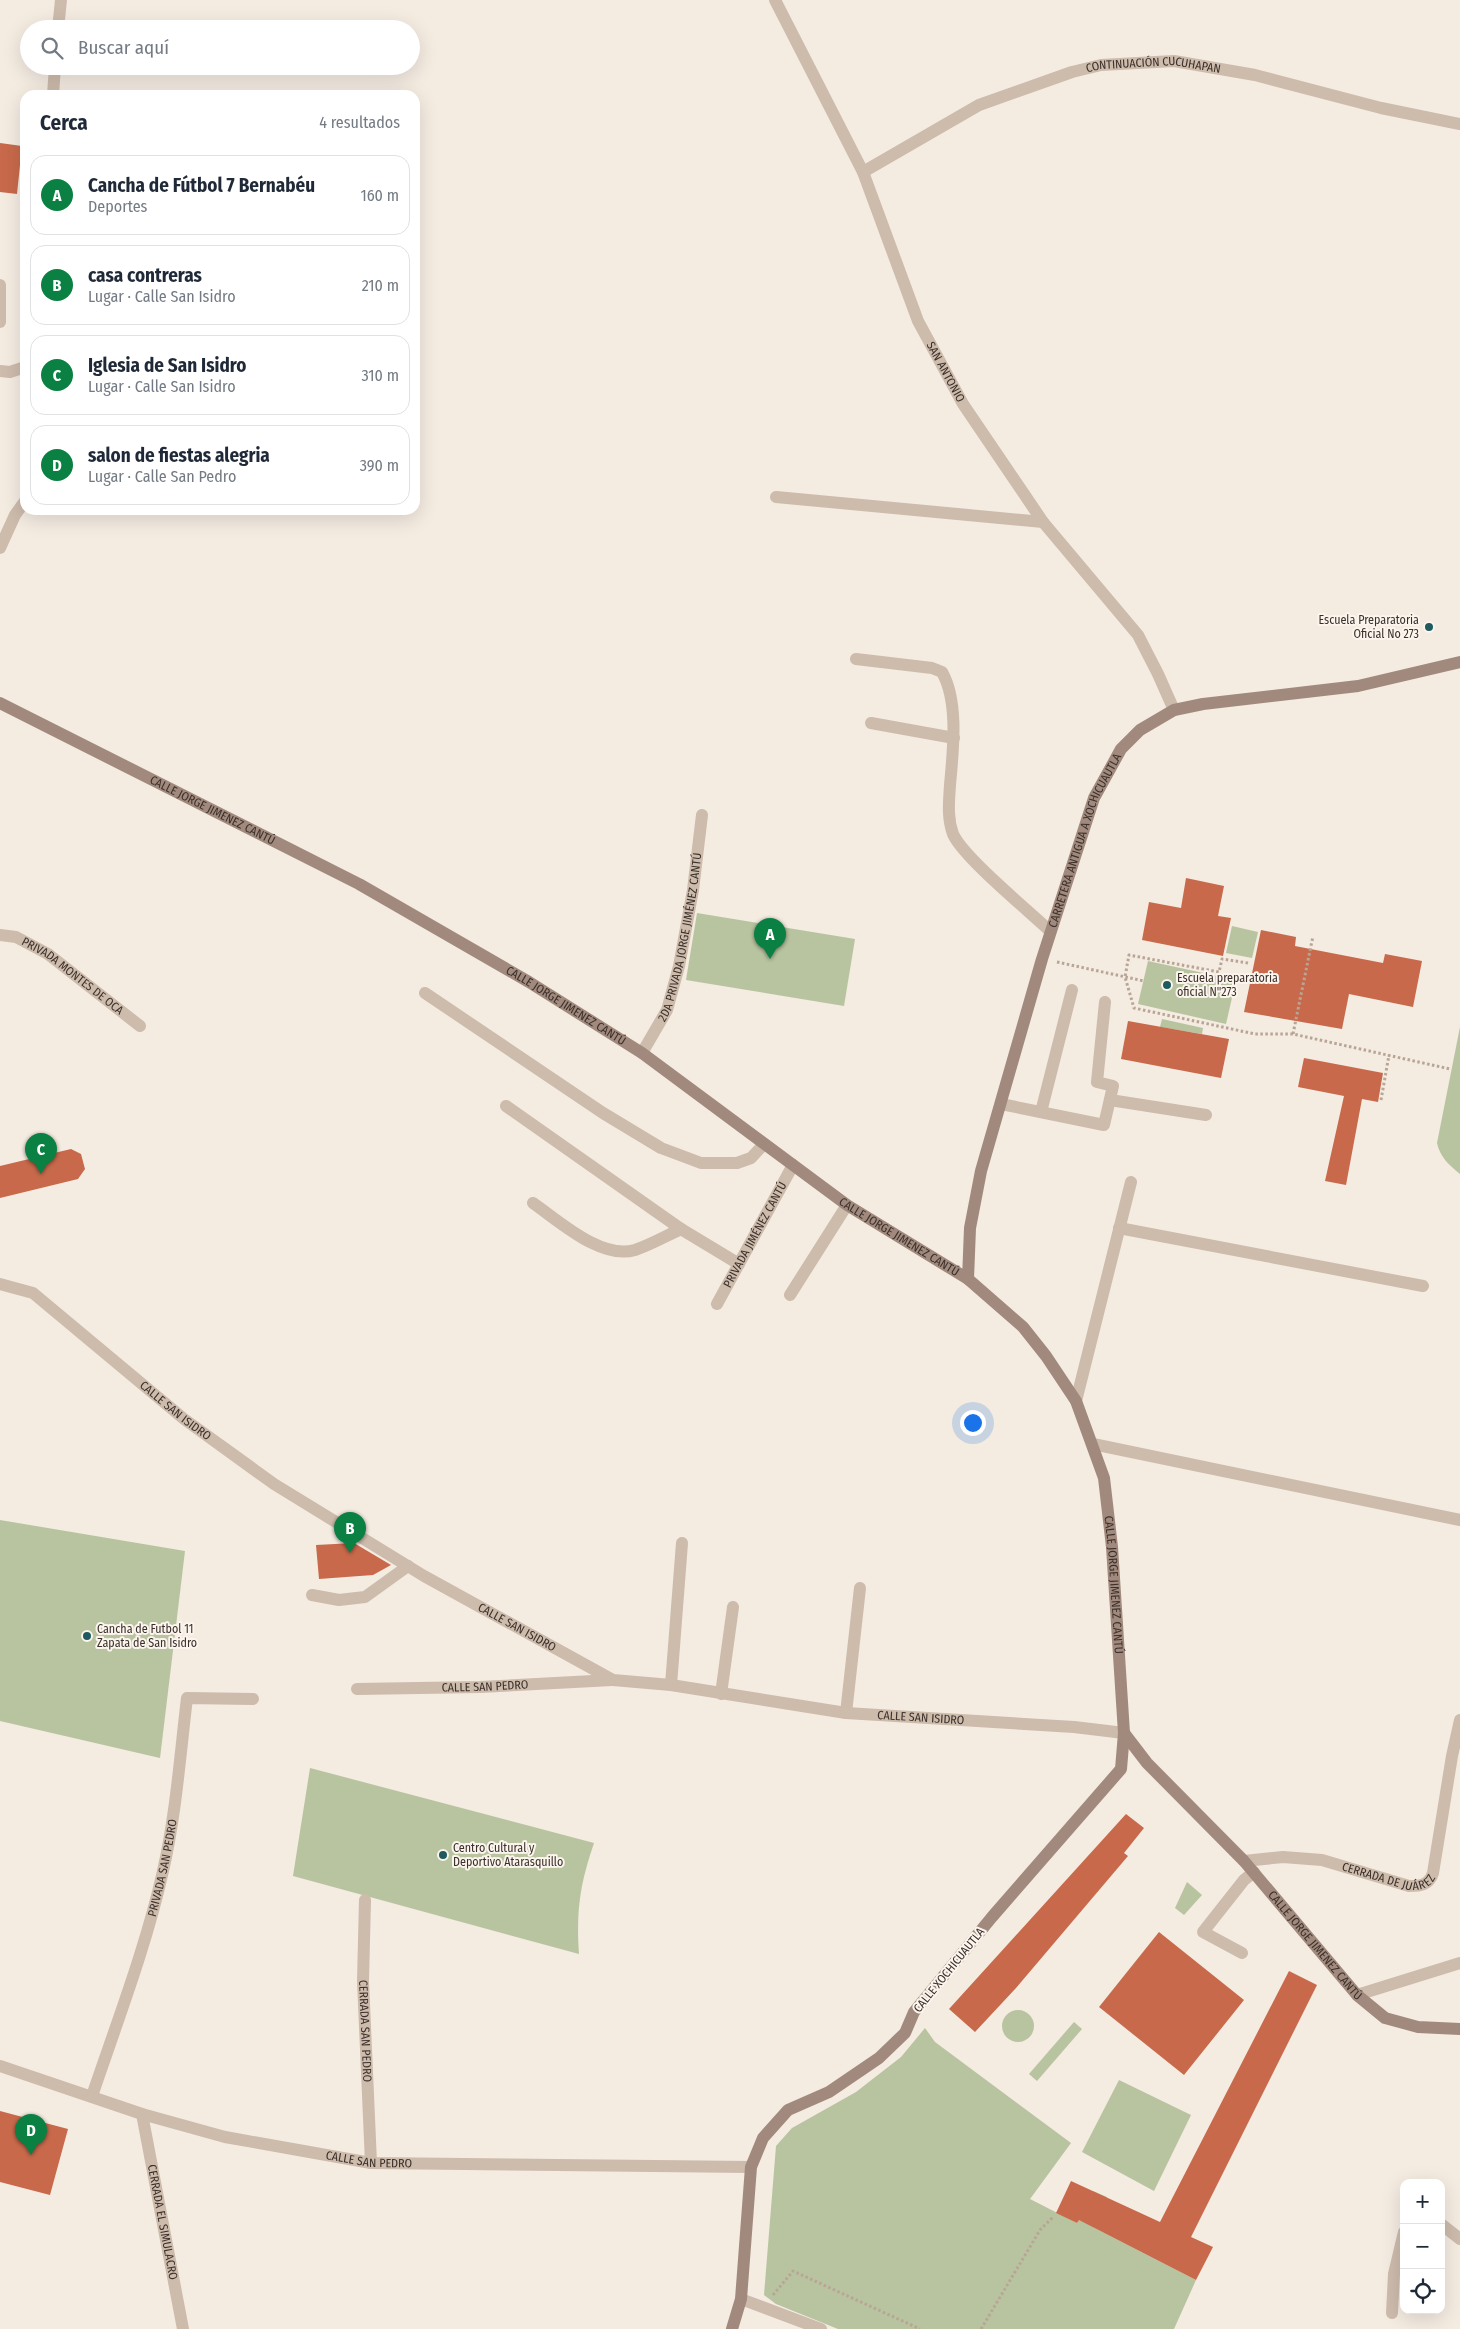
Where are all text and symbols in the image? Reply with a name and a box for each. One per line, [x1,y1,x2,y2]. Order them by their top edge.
search box [20,20,420,75]
icon: search [38,34,66,62]
text: Buscar aquí [78,36,169,59]
street label: CONTINUACIÓN CUCUHAPAN [1084,54,1222,76]
text: Cerca [40,110,88,136]
text: 4 resultados [319,113,400,132]
text: Cancha de Fútbol 7 Bernabéu [88,174,315,197]
text: A [53,186,61,205]
text: 160 m [360,186,399,205]
text: Deportes [88,197,147,216]
text: casa contreras [88,264,202,287]
text: B [53,276,61,295]
text: 210 m [362,276,399,295]
text: Lugar · Calle San Isidro [88,287,236,306]
street label: SAN ANTONIO [924,339,968,405]
text: Iglesia de San Isidro [88,354,246,377]
text: C [53,366,61,385]
text: 310 m [362,366,399,385]
text: Lugar · Calle San Isidro [88,377,236,396]
text: salon de fiestas alegria [88,444,270,467]
text: D [52,456,62,475]
text: 390 m [360,456,399,475]
text: Lugar · Calle San Pedro [88,467,236,486]
place label: Escuela Preparatoria Oficial No 273 [1318,613,1419,641]
marker: Escuela Preparatoria Oficial No 273 [1423,621,1435,633]
street label: CARRETERA ANTIGUA A XOCHICUAUTLA [1046,750,1125,929]
street label: CALLE JORGE JIMENEZ CANTÚ [148,773,278,848]
street label: 2DA PRIVADA JORGE JIMÉNEZ CANTÚ [655,852,704,1024]
pin: A [754,918,786,959]
street label: PRIVADA MONTES DE OCA [19,934,127,1018]
street label: CALLE JORGE JIMENEZ CANTÚ [503,963,629,1048]
place label: Escuela preparatoria oficial N"273 [1177,971,1278,999]
marker: Escuela preparatoria oficial N"273 [1161,979,1173,991]
pin: C [25,1133,57,1174]
street label: PRIVADA JIMÉNEZ CANTÚ [720,1179,789,1290]
street label: CALLE JORGE JIMENEZ CANTÚ [836,1195,962,1279]
street label: CALLE SAN ISIDRO [137,1378,214,1443]
your location [960,1410,986,1436]
pin: B [334,1512,366,1553]
street label: CALLE JORGE JIMENEZ CANTÚ [1101,1515,1127,1654]
street label: CALLE SAN ISIDRO [475,1600,559,1654]
place label: Cancha de Futbol 11 Zapata de San Isidro [97,1622,197,1650]
marker: Cancha de Futbol 11 Zapata de San Isidro [81,1630,93,1642]
street label: CALLE SAN PEDRO [441,1677,529,1695]
street label: CALLE SAN ISIDRO [877,1708,965,1727]
street label: PRIVADA SAN PEDRO [145,1818,180,1918]
place label: Centro Cultural y Deportivo Atarasquillo [453,1841,563,1869]
marker: Centro Cultural y Deportivo Atarasquillo [437,1849,449,1861]
street label: CERRADA DE JUÁREZ [1340,1859,1438,1894]
street label: CALLE JORGE JIMENEZ CANTÚ [1265,1888,1365,2003]
street label: CALLE XOCHICUAUTLA [911,1924,988,2015]
street label: CERRADA SAN PEDRO [356,1979,374,2082]
pin: D [15,2114,47,2155]
street label: CALLE SAN PEDRO [325,2148,412,2170]
street label: CERRADA EL SIMULACRO [145,2163,180,2281]
map controls [1400,2179,1445,2314]
button: + [1400,2179,1445,2224]
button: − [1400,2224,1445,2269]
button: locate [1400,2269,1445,2314]

